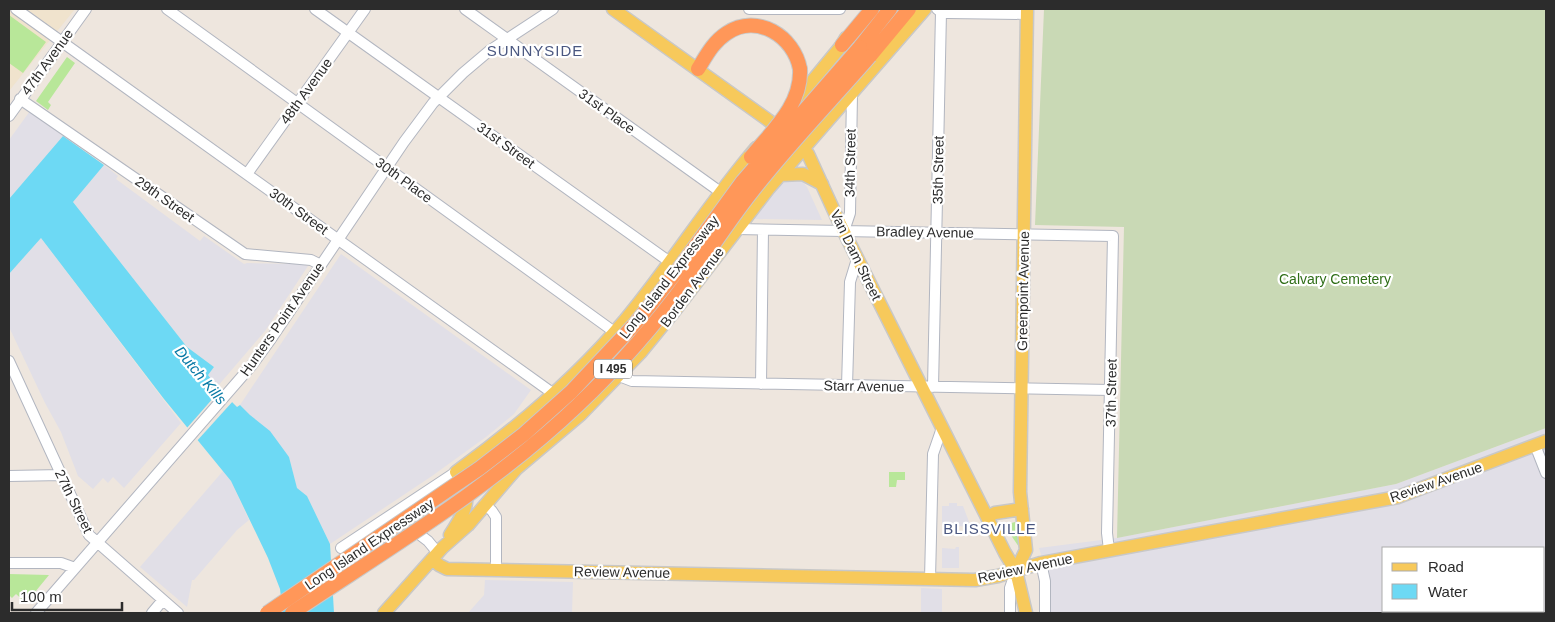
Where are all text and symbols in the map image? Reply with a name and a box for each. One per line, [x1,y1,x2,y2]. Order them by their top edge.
street label: 47th Avenue [18,26,76,98]
district label: SUNNYSIDE [487,42,583,59]
street label: 48th Avenue [277,55,335,127]
street label: 31st Place [576,85,638,137]
street label: 31st Street [474,119,538,171]
street label: 34th Street [841,129,859,197]
street label: 35th Street [929,136,947,204]
street label: 30th Place [373,154,436,206]
street label: 29th Street [132,173,198,225]
street label: 30th Street [267,184,331,238]
street label: Van Dam Street [827,207,885,303]
street label: Long Island Expressway [616,212,722,342]
street label: Bradley Avenue [876,223,974,241]
street label: Greenpoint Avenue [1014,231,1032,351]
street label: Borden Avenue [657,244,727,330]
street label: Hunters Point Avenue [237,259,327,379]
park label: Calvary Cemetery [1279,271,1391,287]
water label: Dutch Kills [172,342,231,408]
road number: I 495 [594,359,632,378]
street label: 37th Street [1102,359,1120,427]
street label: Starr Avenue [824,377,905,395]
street label: Review Avenue [1388,459,1484,505]
street label: 27th Street [52,467,96,535]
street label: Long Island Expressway [302,495,436,593]
district label: BLISSVILLE [943,520,1037,537]
legend [1382,547,1545,612]
street label: Review Avenue [976,550,1074,586]
text: Road [1428,558,1464,575]
street label: Review Avenue [574,563,670,581]
scale bar [12,580,122,612]
text: Water [1428,583,1467,600]
text: 100 m [20,588,62,605]

